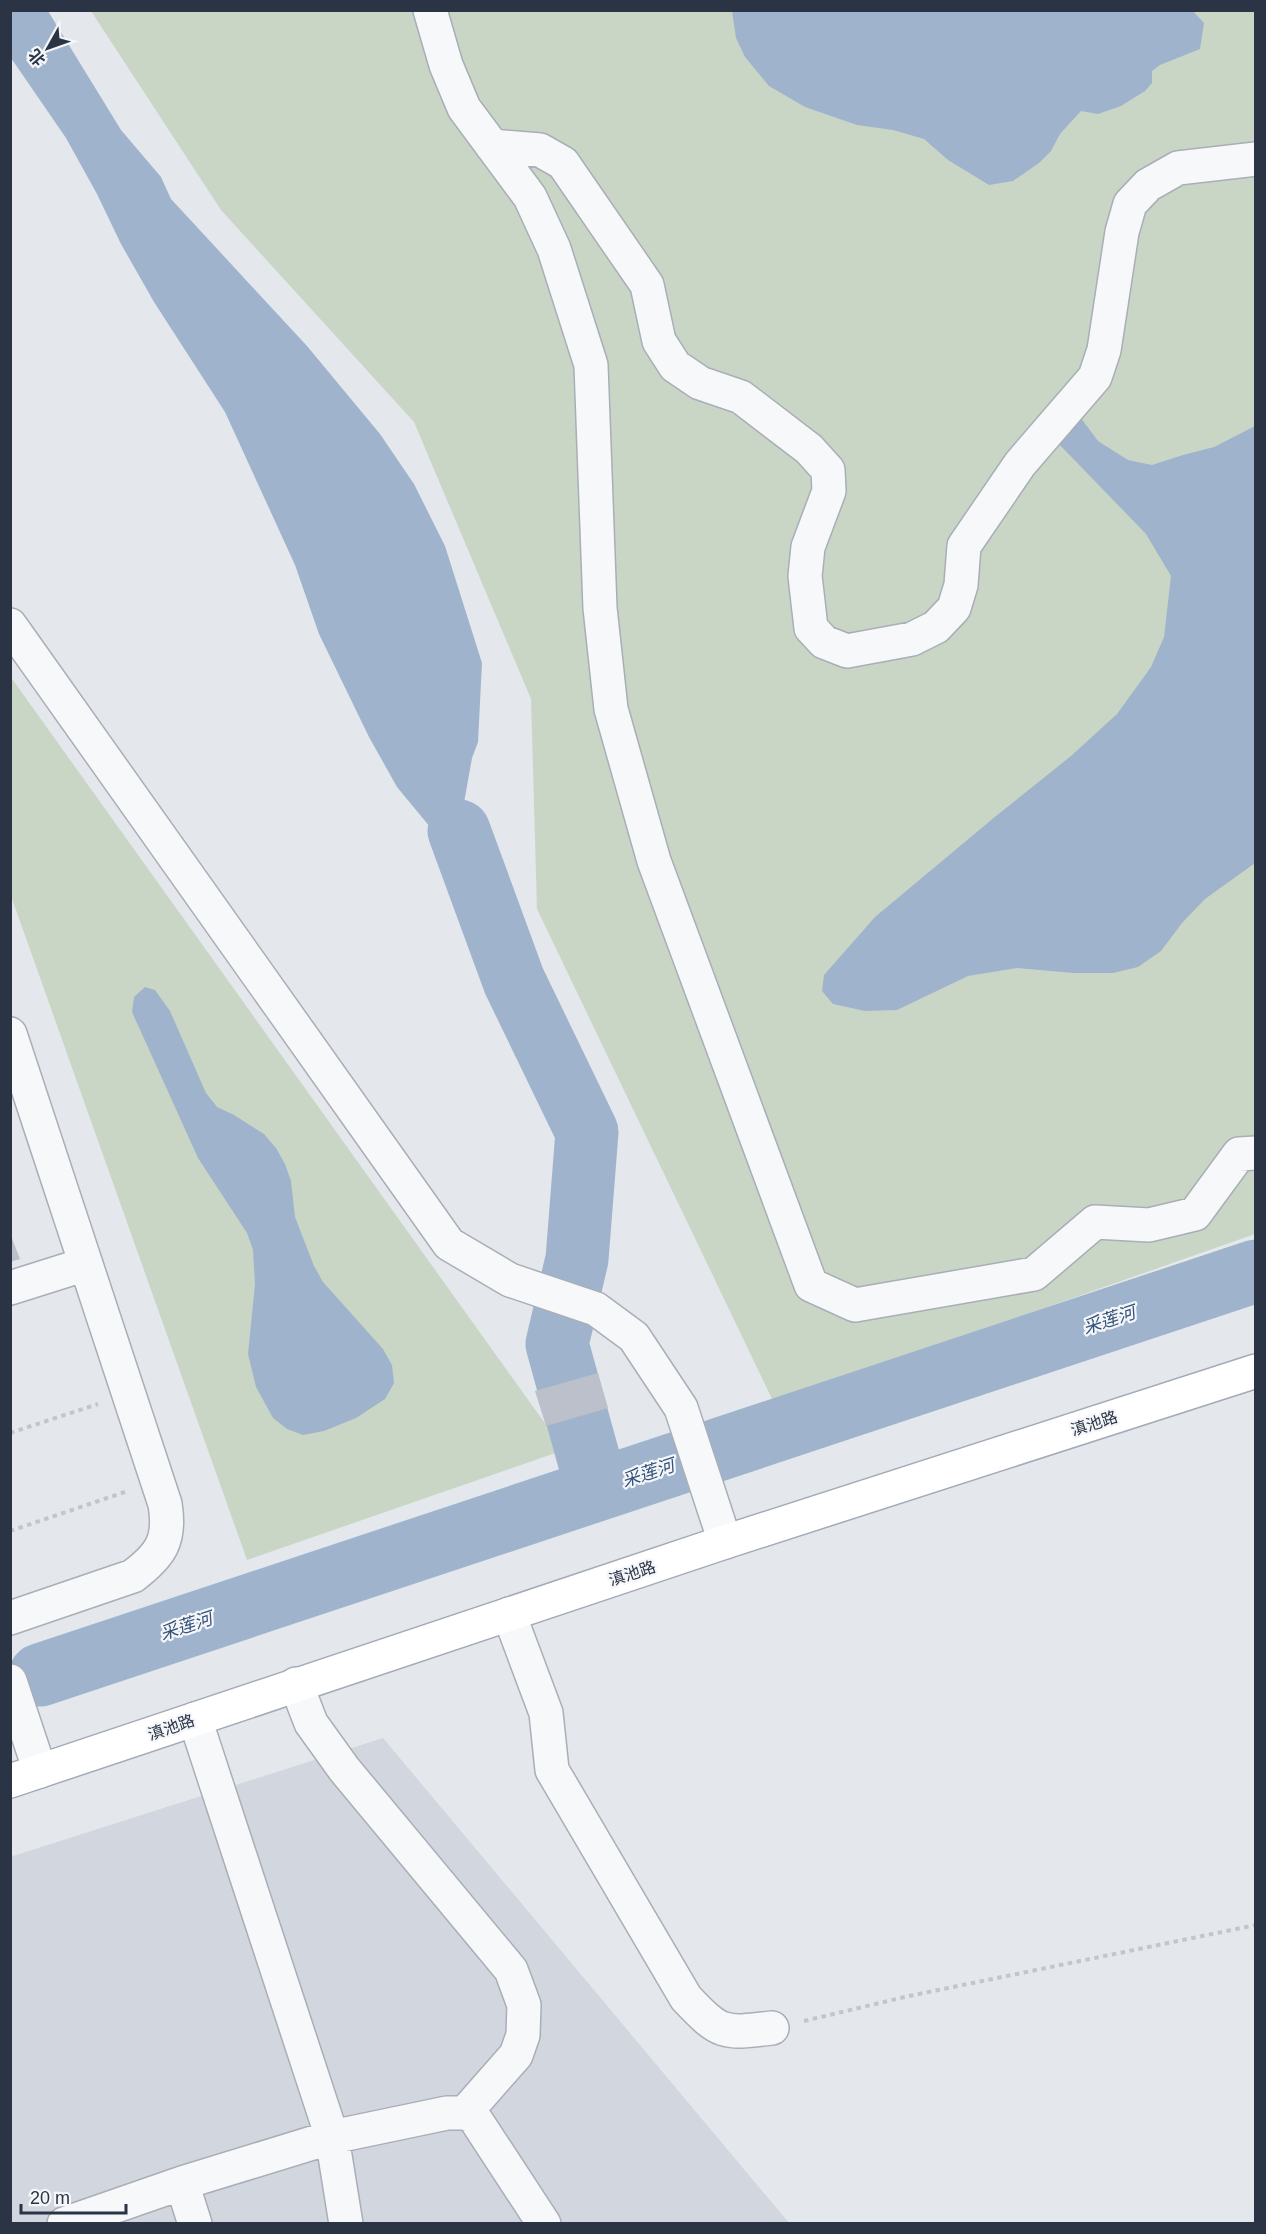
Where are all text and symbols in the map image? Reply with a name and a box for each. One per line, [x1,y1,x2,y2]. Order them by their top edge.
north arrow [18,18,78,78]
text: 北 [25,46,49,69]
water label: 采莲河 [1080,1301,1141,1338]
street label: 滇池路 [1069,1408,1120,1439]
water label: 采莲河 [619,1454,680,1491]
street label: 滇池路 [607,1558,658,1589]
water label: 采莲河 [157,1607,218,1644]
street label: 滇池路 [146,1712,197,1743]
scale bar [21,2177,126,2215]
text: 20 m [30,2188,70,2208]

